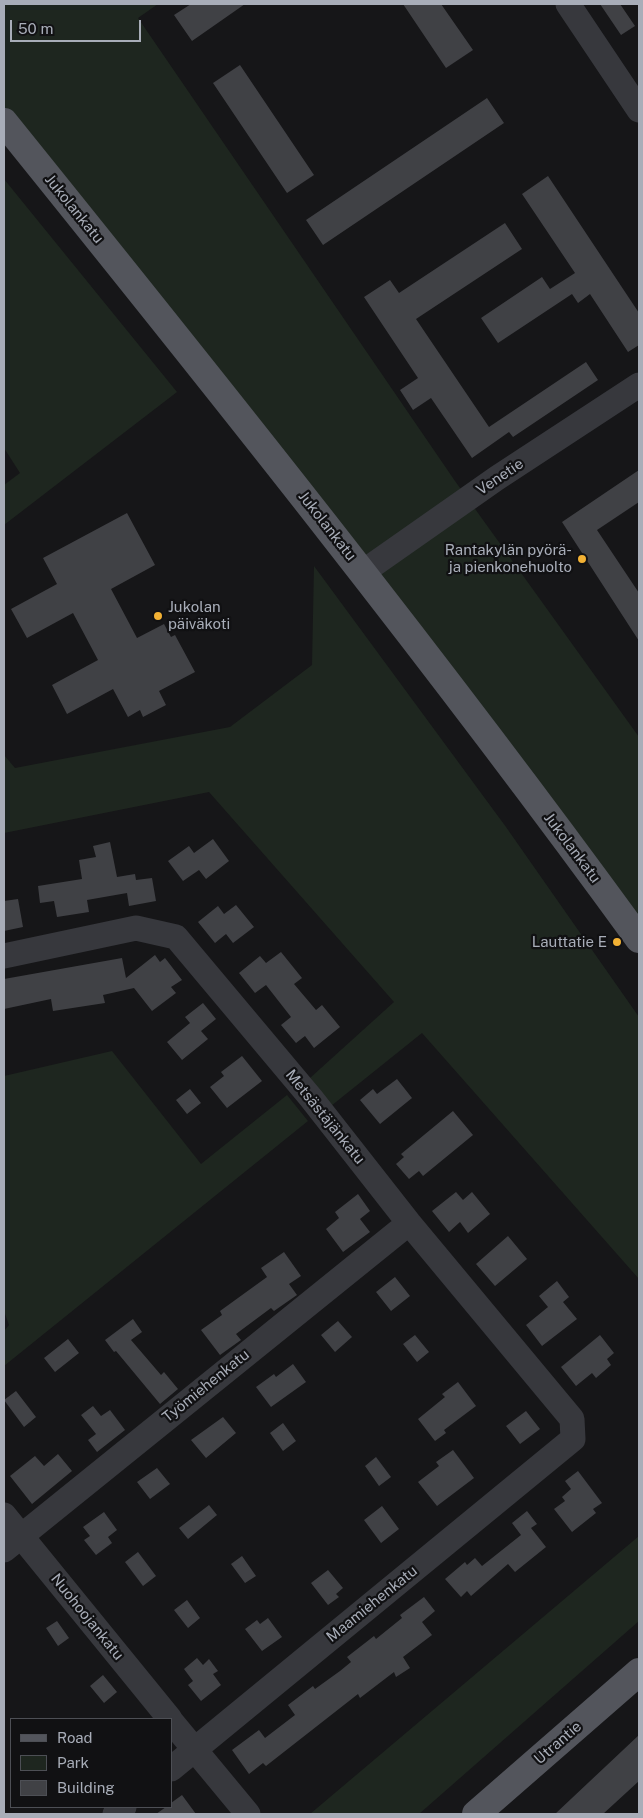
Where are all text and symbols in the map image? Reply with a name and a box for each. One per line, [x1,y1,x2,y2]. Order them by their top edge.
scale bar [12,10,144,42]
text: 50 m [18,20,53,37]
street label: Jukolankatu [41,171,107,247]
street label: Venetie [473,455,527,499]
street label: Jukolankatu [294,488,360,564]
place label: Rantakylän pyörä- ja pienkonehuolto [445,541,572,576]
marker: Rantakylän pyörä- ja pienkonehuolto [576,553,588,565]
place label: Jukolan päiväkoti [168,598,230,633]
marker: Jukolan päiväkoti [152,610,164,622]
street label: Jukolankatu [540,809,604,887]
place label: Lauttatie E [532,933,607,951]
marker: Lauttatie E [611,936,623,948]
street label: Metsästäjänkatu [281,1066,369,1168]
street label: Työmiehenkatu [159,1346,253,1426]
street label: Maamiehenkatu [323,1562,421,1646]
street label: Nuohoojankatu [47,1570,127,1664]
legend [10,1718,172,1808]
street label: Utrantie [531,1718,585,1768]
text: Road [57,1729,93,1746]
text: Park [57,1754,89,1771]
text: Building [57,1779,115,1796]

